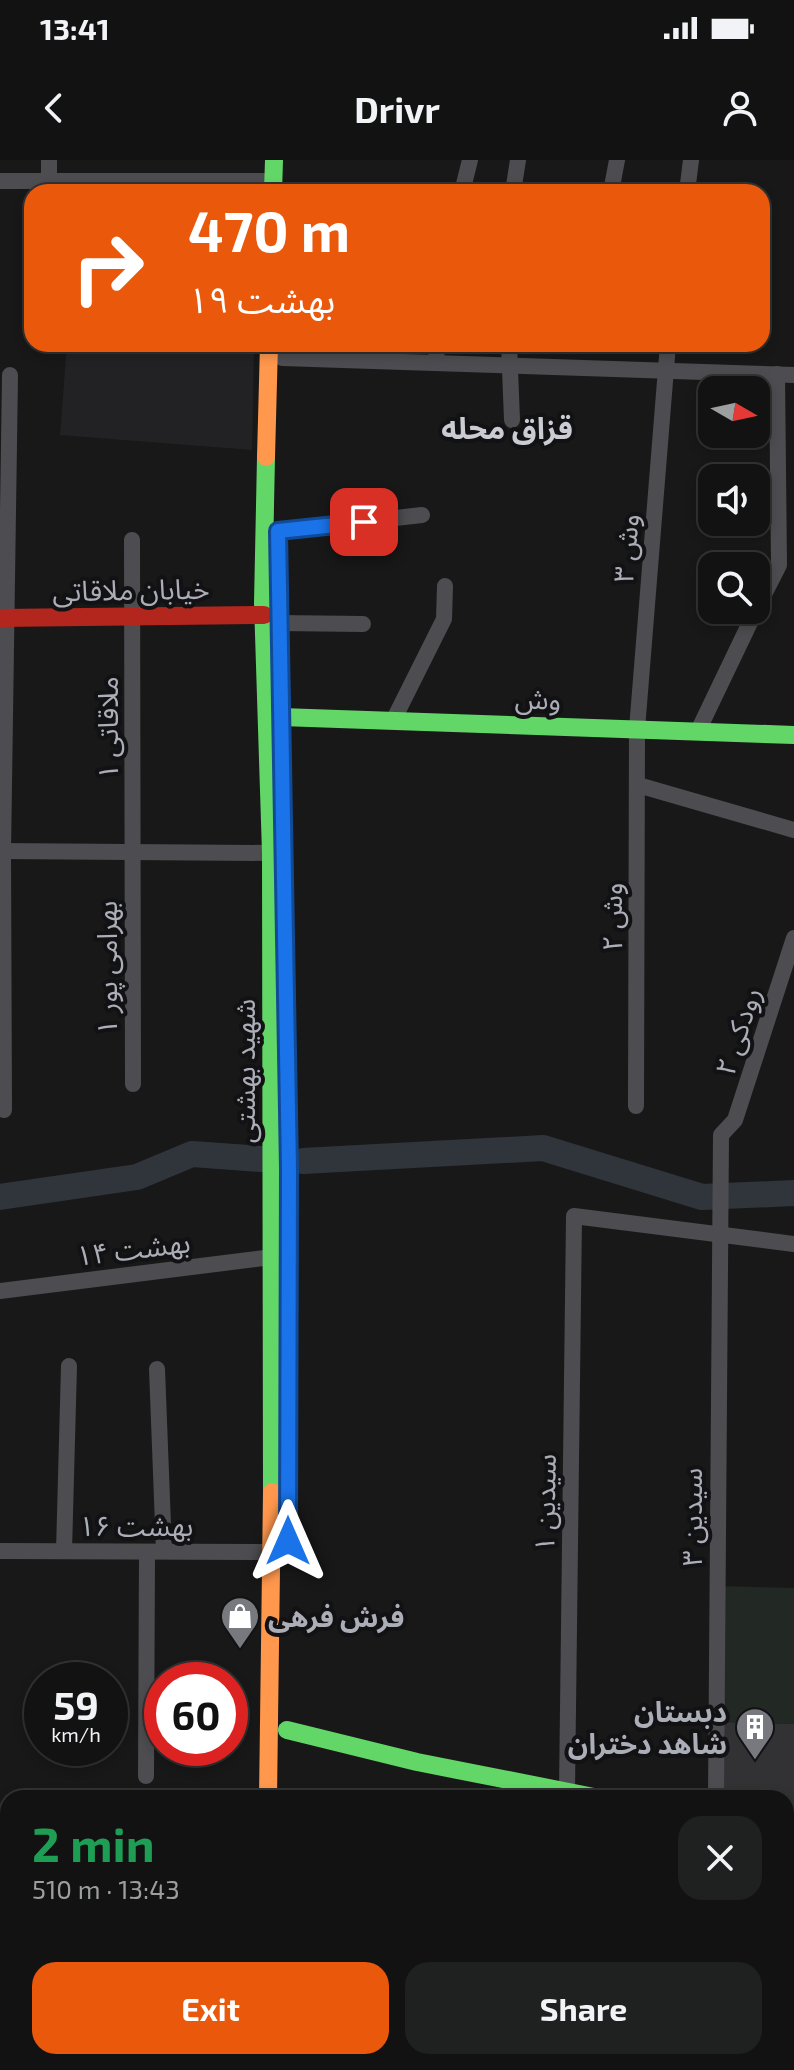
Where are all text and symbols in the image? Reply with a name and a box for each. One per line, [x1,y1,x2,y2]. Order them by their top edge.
text: 13:41 [40,10,110,46]
icon: back [32,86,76,130]
icon: person [718,86,762,130]
text: Drivr [354,87,440,130]
text: 470 m [188,196,350,263]
icon: right [56,216,160,320]
text: بهشت ۱۹ [188,277,335,320]
north arrow [698,376,770,448]
map controls [698,376,770,624]
district label: قزاق محله [441,409,573,446]
button: sound [698,464,770,536]
pin [330,488,398,556]
icon: arrive [342,500,386,544]
street label: وش ۳ [605,512,646,584]
button: search [698,552,770,624]
street label: خیابان ملاقاتی [52,571,210,608]
street label: ملاقاتی ۱ [90,676,125,780]
street label: وش [514,680,562,717]
street label: وش ۲ [594,883,629,951]
street label: ۱ بهرامی پور [89,901,125,1035]
street label: رودکی ۲ [707,983,768,1080]
street label: شهید بهشتی [227,999,262,1143]
street label: بهشت ۱۴ [74,1224,192,1272]
street label: سیدین ۱ [526,1454,563,1553]
street label: سیدین ۳ [674,1468,709,1566]
position arrow [246,1499,330,1583]
street label: ۱۶ بهشت [79,1508,193,1542]
shop icon: فرش فرهی [219,1595,261,1650]
place label: فرش فرهی [268,1599,404,1634]
speed limit sign: 60 [144,1662,248,1766]
text: 59 [53,1680,99,1728]
place label: دبستان شاهد دختران [568,1694,727,1761]
building icon: دبستان شاهد دختران [734,1706,776,1761]
text: km/h [51,1722,101,1746]
text: 2 min [32,1814,155,1872]
button: close [678,1816,762,1900]
text: 510 m · 13:43 [32,1873,180,1904]
button: Exit [32,1962,389,2054]
button: Share [405,1962,762,2054]

